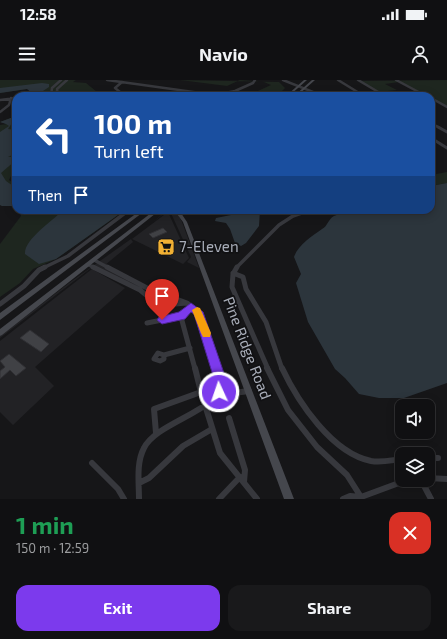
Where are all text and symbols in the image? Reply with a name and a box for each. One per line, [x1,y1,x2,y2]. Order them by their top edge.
text: 12:58 [20,5,57,23]
icon: menu [16,43,38,65]
text: Navio [199,43,248,65]
icon: person [409,43,431,65]
text: 100 m [94,106,172,140]
icon: left [28,108,80,160]
text: Turn left [94,140,164,162]
icon: arrive [70,184,92,206]
text: Then [28,186,62,204]
supermarket icon: 7-Eleven [156,237,176,257]
place label: 7-Eleven [179,237,239,255]
pin [145,279,179,320]
icon: arrive [151,285,173,307]
street label: Pine Ridge Road [220,294,276,402]
position arrow [198,371,240,413]
map controls [395,399,435,487]
button: sound [395,399,435,439]
button: layers [395,447,435,487]
text: 1 min [16,510,74,539]
button: close [389,512,431,554]
text: 150 m · 12:59 [16,540,89,556]
button: Exit [16,585,220,631]
button: Share [228,585,431,631]

